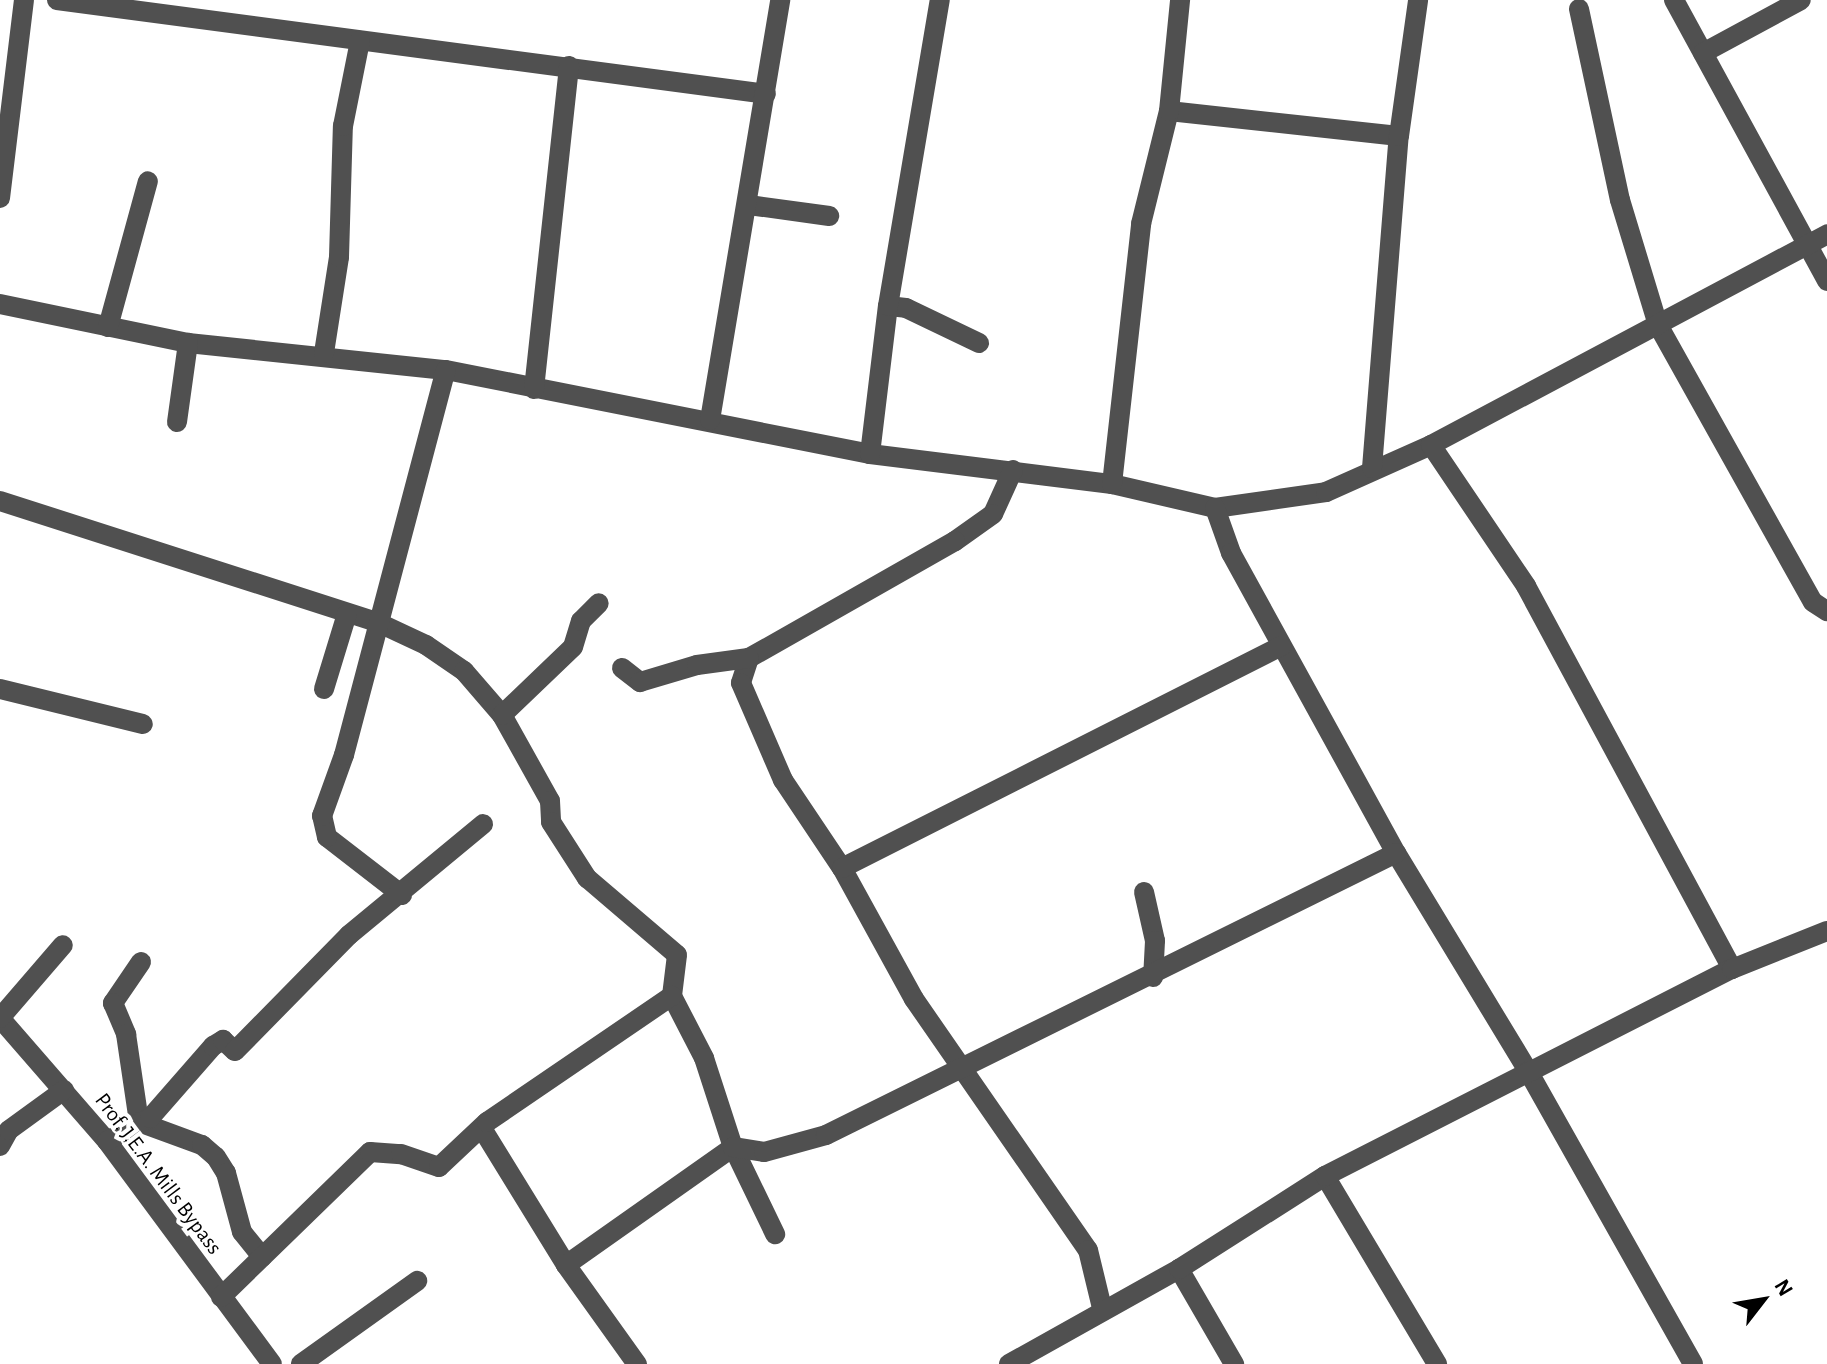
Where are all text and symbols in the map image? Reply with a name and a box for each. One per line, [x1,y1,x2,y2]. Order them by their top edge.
street label: Prof. J.E.A. Mills Bypass [89,1088,227,1260]
north arrow [1723,1260,1803,1340]
text: N [1770,1275,1797,1300]

